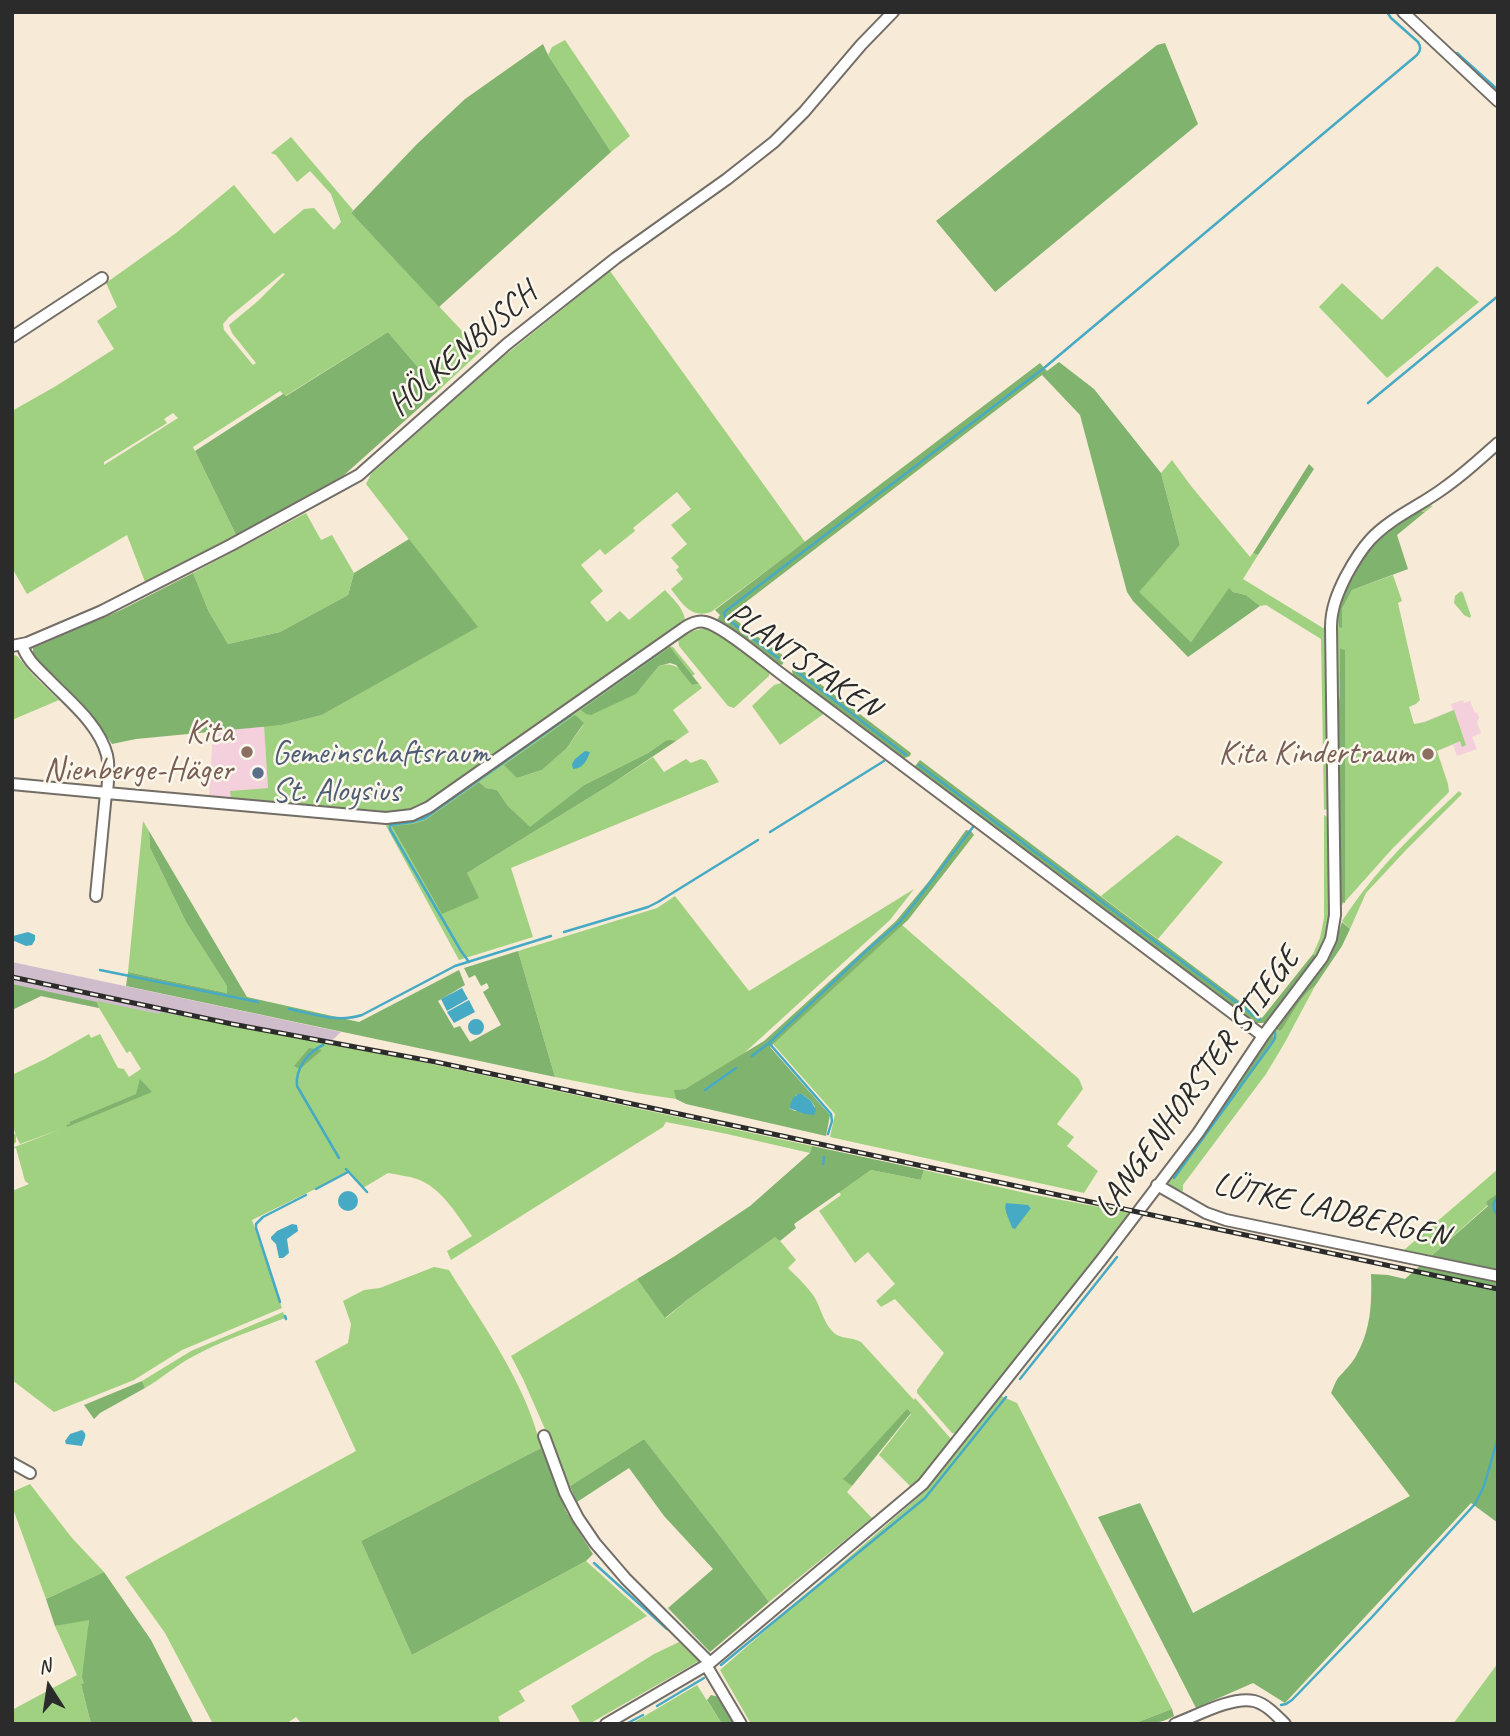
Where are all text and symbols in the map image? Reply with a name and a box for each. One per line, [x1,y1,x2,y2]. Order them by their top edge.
street label: HÖLKENBUSCH [381,275,545,425]
street label: PLANTSTAKEN [719,594,887,728]
place label: Kita Nienberge-Häger [43,713,233,791]
place label: Gemeinschaftsraum St. Aloysius [272,734,489,812]
place label: Kita Kindertraum [1219,734,1414,774]
marker: Kita Nienberge-Häger [239,744,255,760]
marker: Kita Kindertraum [1420,746,1436,762]
marker: Gemeinschaftsraum St. Aloysius [250,765,266,781]
street label: LANGENHORSTER STIEGE [1087,940,1309,1226]
street label: LÜTKE LADBERGEN [1210,1165,1452,1257]
north arrow [14,1652,84,1722]
text: N [36,1653,53,1679]

